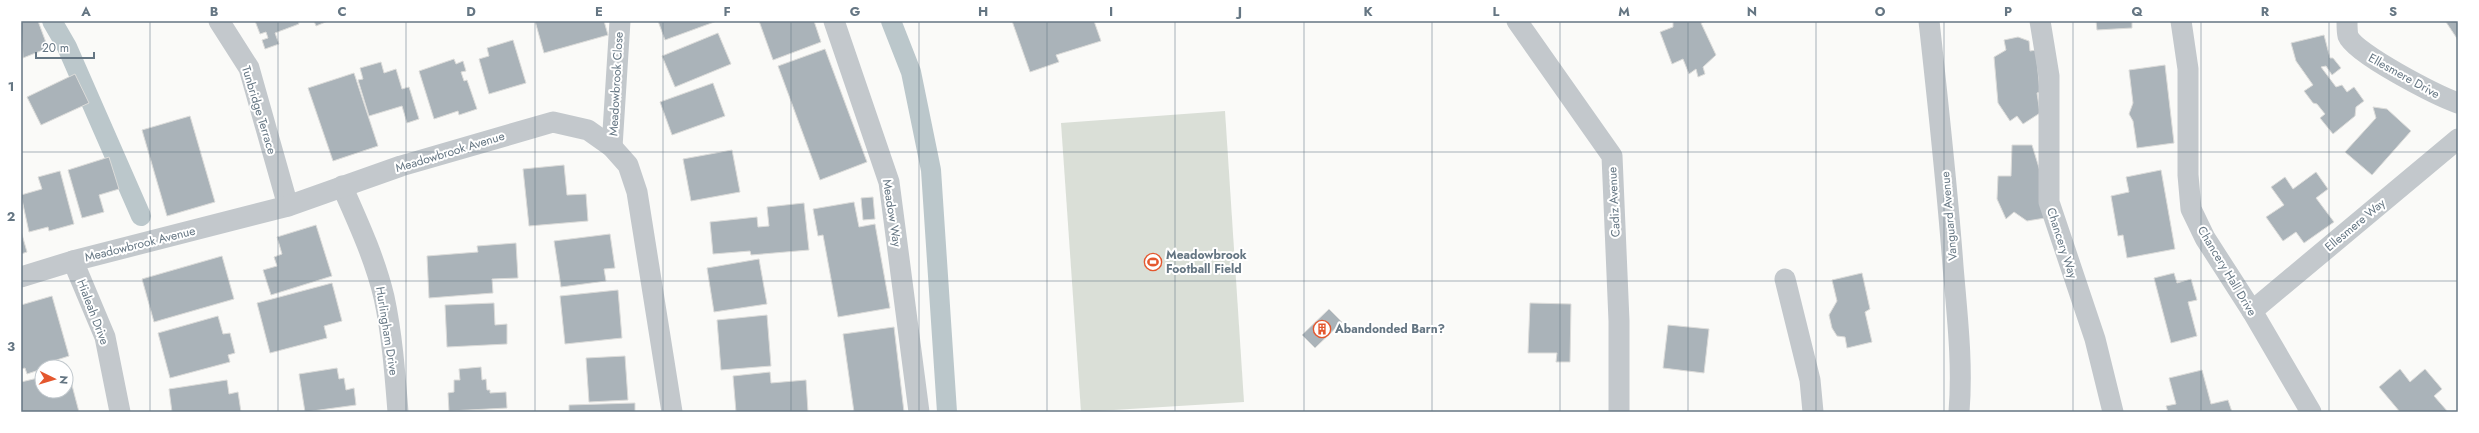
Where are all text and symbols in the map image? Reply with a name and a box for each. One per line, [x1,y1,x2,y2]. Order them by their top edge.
text: A [80,2,91,21]
text: B [210,2,219,21]
text: C [337,2,347,21]
text: D [466,2,476,21]
text: E [595,2,603,21]
text: F [723,2,731,21]
text: G [850,2,861,21]
text: H [978,2,988,21]
text: I [1109,2,1113,21]
text: J [1235,2,1242,21]
text: K [1363,2,1373,21]
text: L [1493,2,1500,21]
text: M [1618,2,1630,21]
text: N [1747,2,1757,21]
text: O [1875,2,1886,21]
text: P [2004,2,2012,21]
text: Q [2131,2,2143,21]
text: R [2261,2,2270,21]
text: S [2389,2,2397,21]
street label: Meadowbrook Close [604,31,628,137]
scale bar [36,34,94,60]
text: 20 m [42,39,69,57]
street label: Ellesmere Drive [2365,49,2443,103]
street label: Tunbridge Terrace [237,64,281,156]
text: 1 [8,77,14,96]
street label: Meadowbrook Avenue [393,127,507,177]
street label: Cadiz Avenue [1603,166,1625,238]
street label: Vanguard Avenue [1936,171,1962,261]
street label: Meadow Way [878,178,906,249]
street label: Ellesmere Way [2321,194,2390,256]
street label: Chancery Way [2042,205,2082,281]
text: 2 [7,207,15,226]
street label: Meadowbrook Avenue [83,222,197,266]
street label: Chancery Hall Drive [2193,223,2261,319]
place label: Meadowbrook Football Field [1166,246,1247,278]
sports icon: Meadowbrook Football Field [1143,252,1163,272]
street label: Hialeah Drive [72,277,114,347]
street label: Hurlingham Drive [371,285,403,377]
building icon: Abandonded Barn? [1312,319,1332,339]
place label: Abandonded Barn? [1334,320,1445,338]
text: 3 [7,337,15,356]
north arrow [34,359,74,399]
text: N [56,375,72,385]

